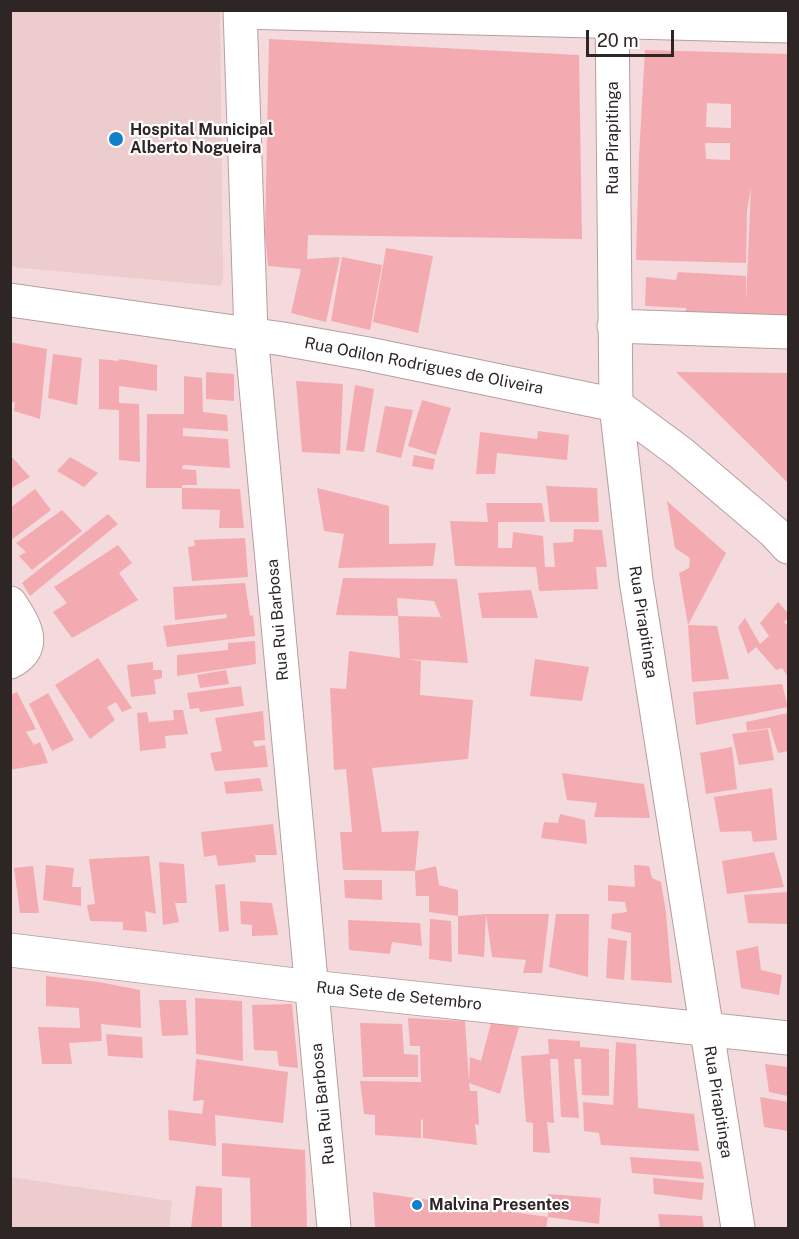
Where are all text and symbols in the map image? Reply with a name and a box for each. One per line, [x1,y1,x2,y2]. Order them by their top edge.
scale bar [589,18,678,56]
text: 20 m [597,30,639,51]
street label: Rua Pirapitinga [603,81,623,195]
place label: Hospital Municipal Alberto Nogueira [130,120,273,158]
marker: Hospital Municipal Alberto Nogueira [107,130,125,148]
street label: Rua Odilon Rodrigues de Oliveira [303,333,545,399]
street label: Rua Rui Barbosa [263,558,293,682]
street label: Rua Pirapitinga [625,565,661,679]
street label: Rua Sete de Setembro [315,978,483,1014]
street label: Rua Rui Barbosa [307,1042,339,1166]
street label: Rua Pirapitinga [700,1045,736,1159]
place label: Malvina Presentes [429,1195,569,1215]
marker: Malvina Presentes [410,1198,424,1212]

